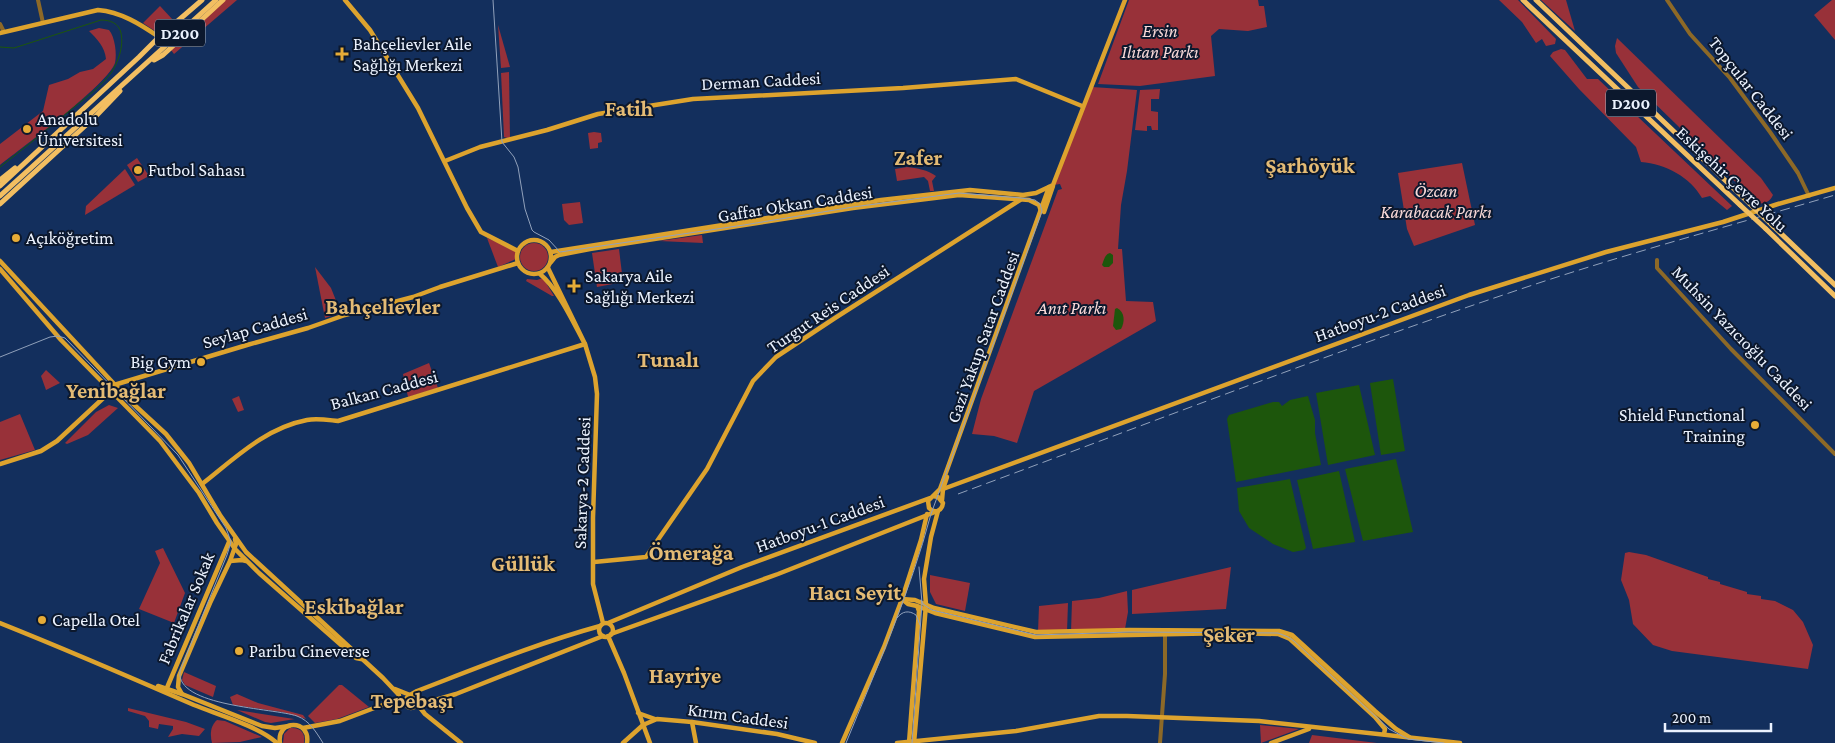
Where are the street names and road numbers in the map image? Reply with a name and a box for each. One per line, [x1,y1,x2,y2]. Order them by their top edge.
road number: D200 [155,19,205,46]
street label: Topçular Caddesi [1705,33,1797,144]
street label: Derman Caddesi [701,68,822,94]
road number: D200 [1606,90,1656,116]
street label: Eskişehir Çevre Yolu [1672,122,1792,236]
street label: Gaffar Okkan Caddesi [716,182,874,226]
street label: Gazi Yakup Satar Caddesi [943,248,1023,426]
street label: Turgut Reis Caddesi [763,261,893,357]
street label: Muhsin Yazıcıoğlu Caddesi [1668,262,1816,415]
street label: Hatboyu-2 Caddesi [1312,280,1448,346]
street label: Seylap Caddesi [200,303,310,352]
street label: Balkan Caddesi [328,366,440,414]
street label: Sakarya-2 Caddesi [570,416,594,549]
street label: Hatboyu-1 Caddesi [753,491,887,557]
street label: Fabrikalar Sokak [153,549,219,667]
street label: Kırım Caddesi [686,699,790,733]

